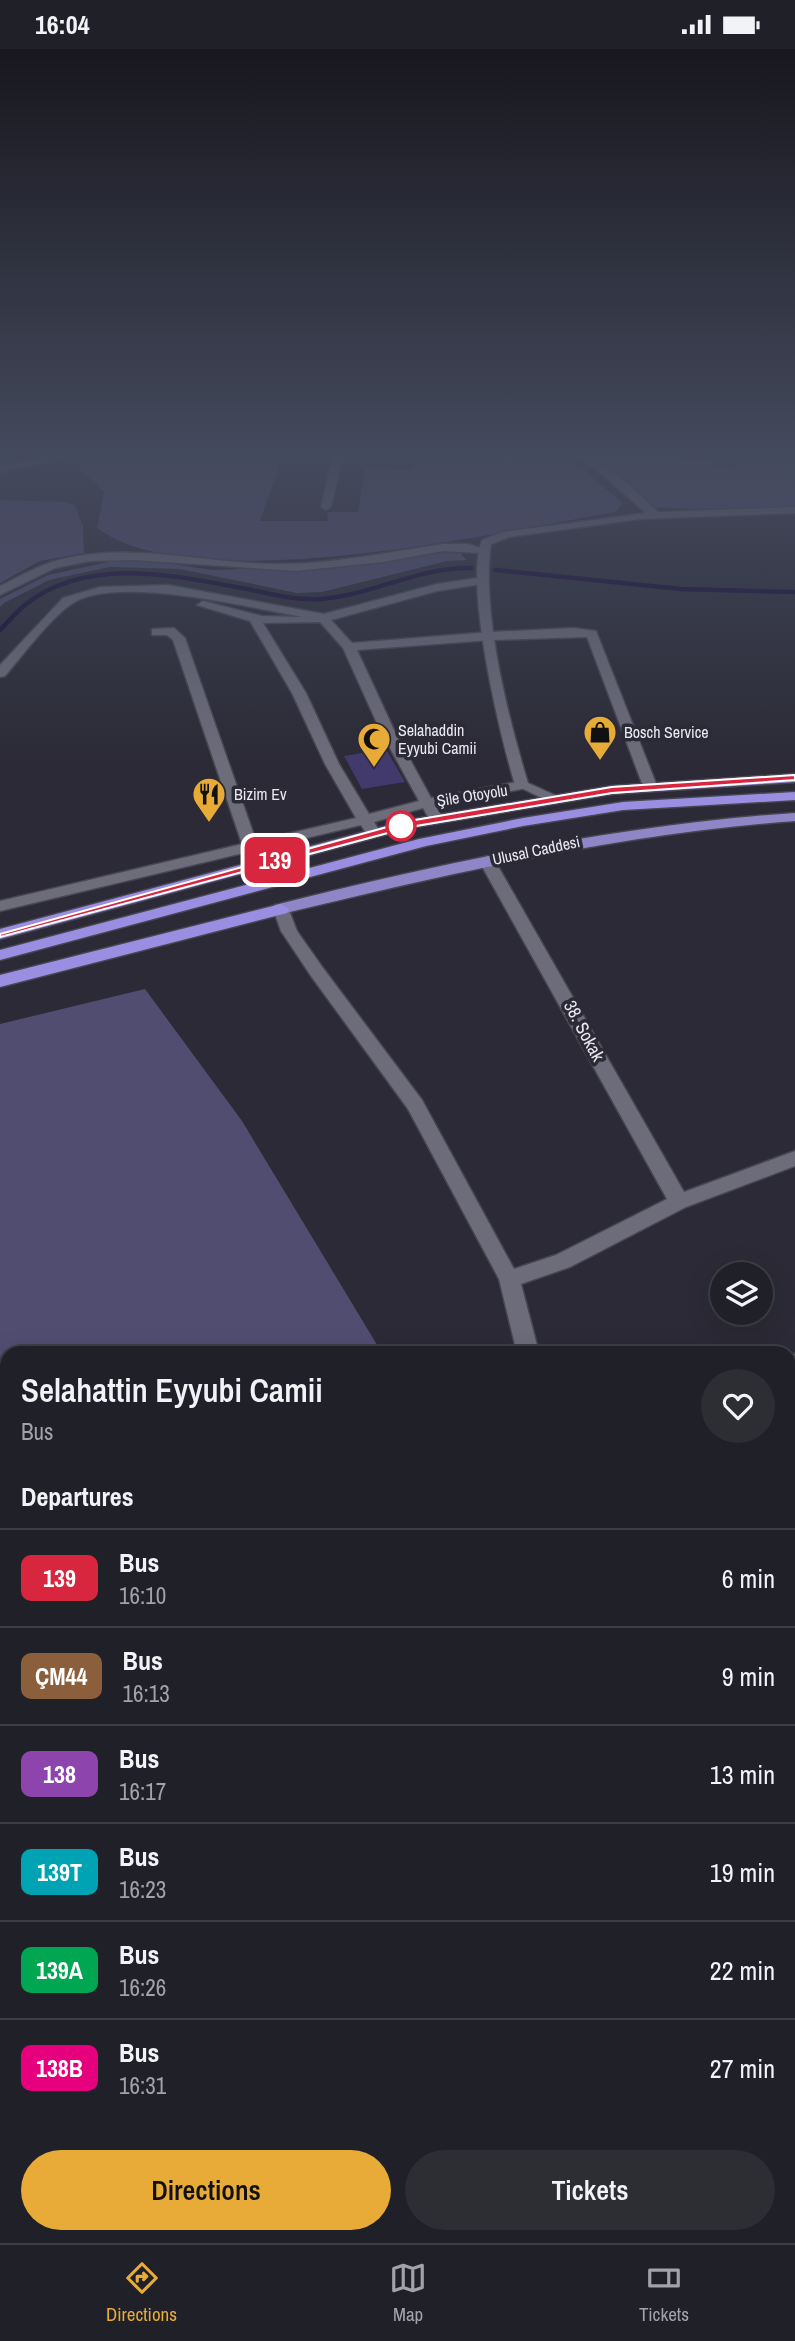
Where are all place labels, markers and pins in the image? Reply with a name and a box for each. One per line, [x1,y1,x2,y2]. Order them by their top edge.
shop icon: Bosch Service [581,713,619,762]
place label: Selahaddin Eyyubi Camii [398,719,477,759]
mosque icon: Selahaddin Eyyubi Camii [355,720,393,769]
place label: Bosch Service [624,721,709,743]
restaurant icon: Bizim Ev [190,775,228,824]
place label: Bizim Ev [234,783,287,805]
unlabelled marker [386,811,416,841]

